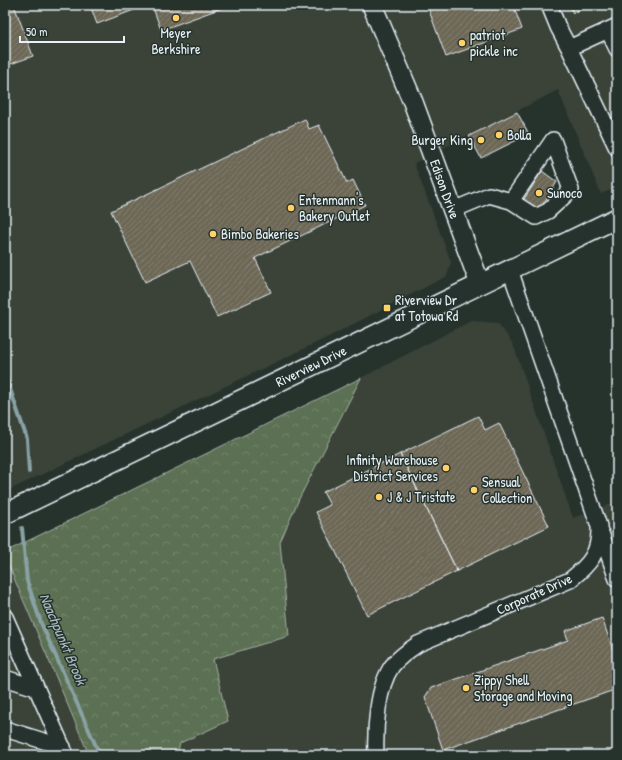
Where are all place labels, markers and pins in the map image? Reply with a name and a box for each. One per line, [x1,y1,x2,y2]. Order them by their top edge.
marker: Meyer Berkshire [171,13,181,23]
place label: Meyer Berkshire [151,23,201,58]
place label: patriot pickle inc [470,25,518,61]
marker: patriot pickle inc [457,38,467,48]
place label: Bolla [507,125,532,144]
place label: Burger King [411,130,473,150]
marker: Bolla [494,130,504,140]
marker: Burger King [476,135,486,145]
place label: Sunoco [547,183,582,202]
marker: Sunoco [534,188,544,198]
place label: Entenmann's Bakery Outlet [299,190,370,226]
marker: Entenmann's Bakery Outlet [286,203,296,213]
place label: Bimbo Bakeries [221,224,299,243]
marker: Bimbo Bakeries [208,229,218,239]
place label: Riverview Dr at Totowa Rd [395,290,459,325]
marker: Riverview Dr at Totowa Rd [382,303,392,313]
place label: Infinity Warehouse District Services [346,450,438,485]
marker: Infinity Warehouse District Services [441,463,451,473]
place label: Sensual Collection [482,472,532,507]
marker: Sensual Collection [469,485,479,495]
place label: J & J Tristate [387,487,456,506]
marker: J & J Tristate [374,492,384,502]
place label: Zippy Shell Storage and Moving [474,670,573,706]
marker: Zippy Shell Storage and Moving [461,683,471,693]

